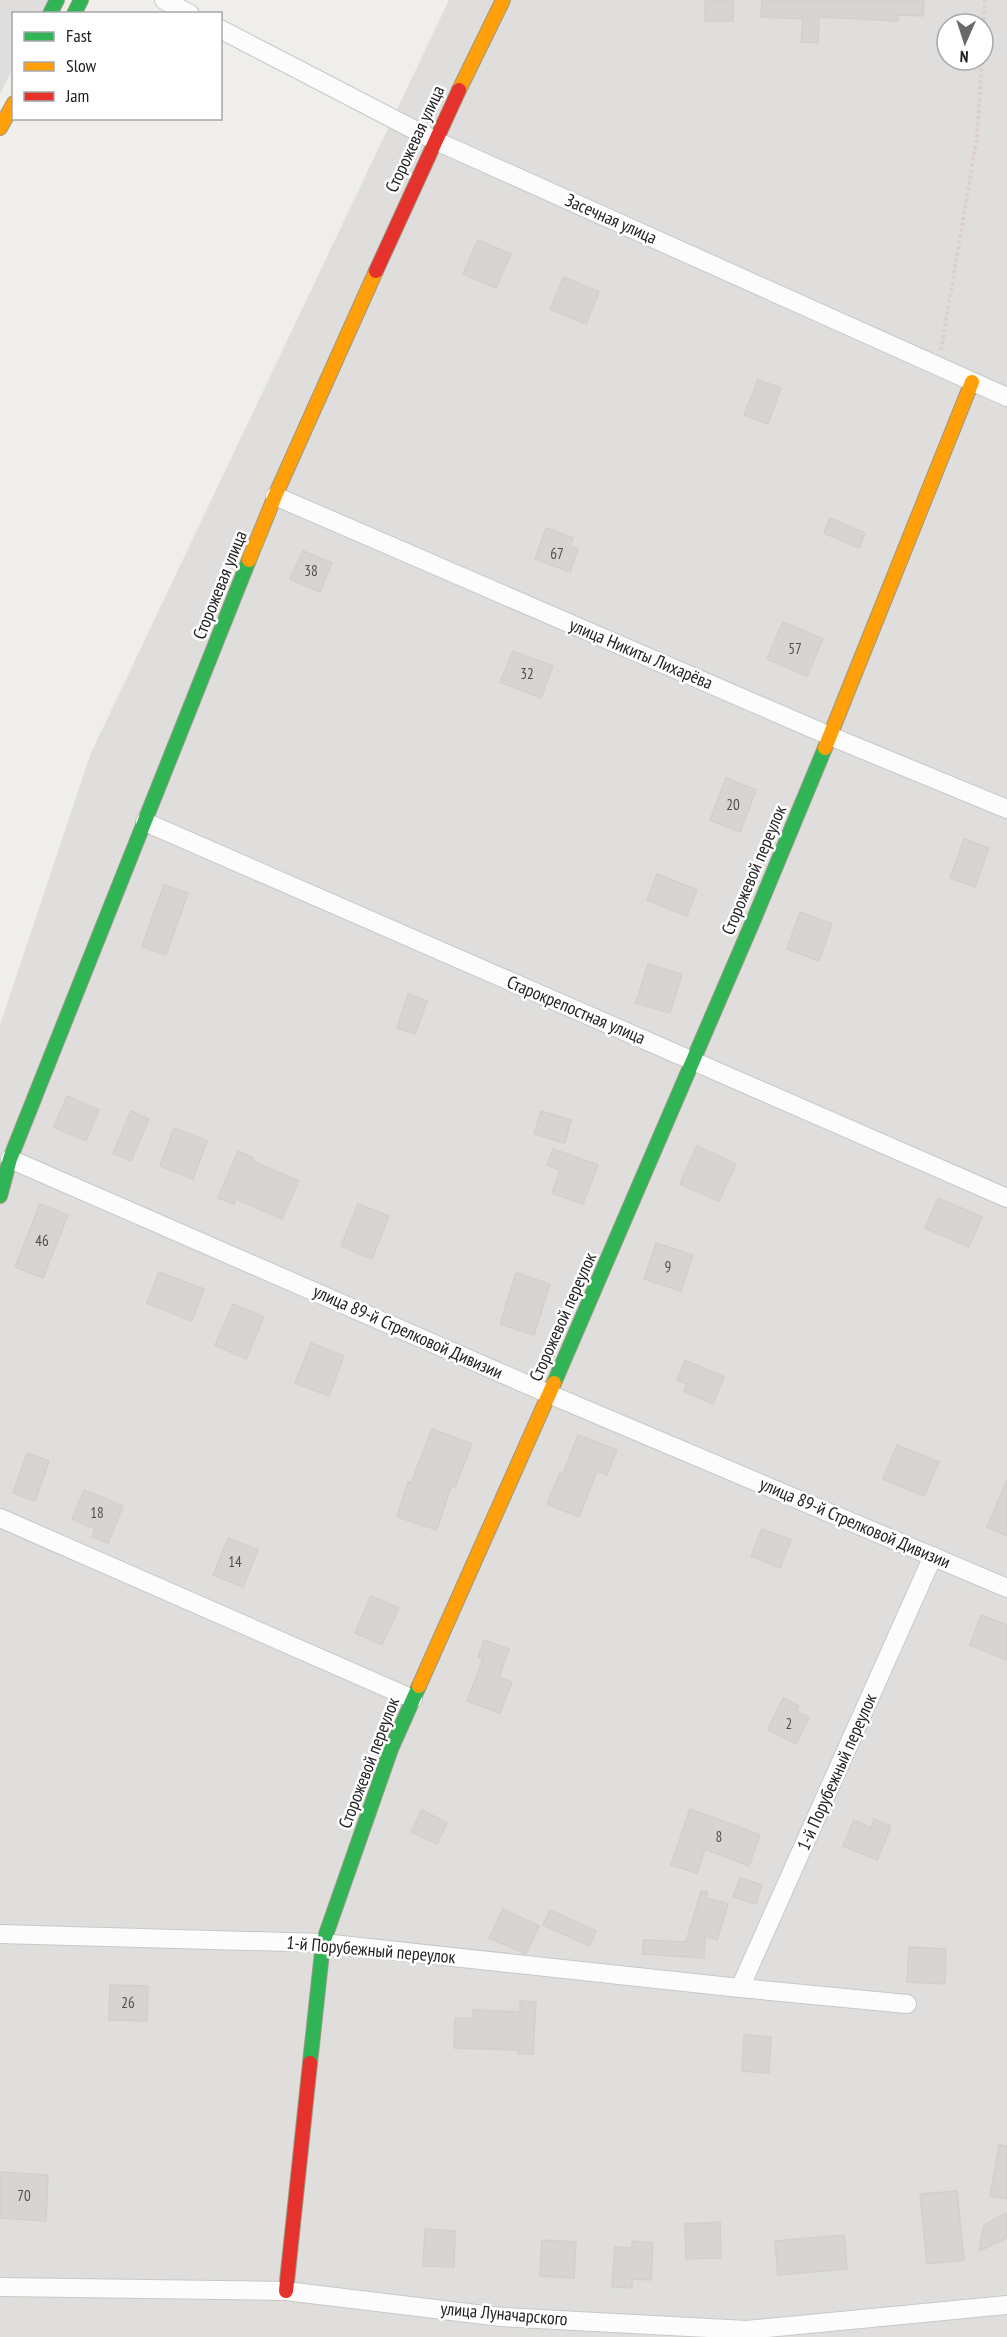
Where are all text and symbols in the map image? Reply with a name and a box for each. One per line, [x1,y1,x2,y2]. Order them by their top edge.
legend [12,12,222,120]
north arrow [935,12,995,72]
text: Fast [66,24,92,47]
text: N [959,47,969,67]
text: Slow [66,54,97,77]
street label: Сторожевая улица [380,82,449,196]
text: Jam [65,84,89,107]
street label: Засечная улица [562,188,661,249]
street label: Сторожевая улица [187,527,252,643]
house number: 67 [550,544,564,563]
house number: 38 [304,561,318,580]
street label: улица Никиты Лихарёва [566,613,716,694]
house number: 57 [788,639,802,658]
house number: 32 [520,664,534,683]
house number: 20 [726,795,740,814]
street label: Сторожевой переулок [716,801,791,938]
street label: Старокрепостная улица [503,970,649,1049]
house number: 46 [35,1231,49,1250]
street label: Сторожевой переулок [524,1249,601,1385]
house number: 9 [665,1257,671,1276]
street label: улица 89-й Стрелковой Дивизии [310,1279,507,1384]
street label: улица 89-й Стрелковой Дивизии [756,1472,954,1573]
house number: 18 [90,1503,104,1522]
house number: 14 [228,1552,242,1571]
street label: 1-й Порубежный переулок [792,1690,882,1854]
street label: Сторожевой переулок [333,1694,404,1832]
house number: 2 [786,1714,792,1733]
house number: 8 [716,1827,722,1846]
street label: 1-й Порубежный переулок [286,1931,457,1968]
house number: 26 [121,1993,135,2012]
house number: 70 [17,2186,31,2205]
street label: улица Луначарского [439,2296,569,2331]

